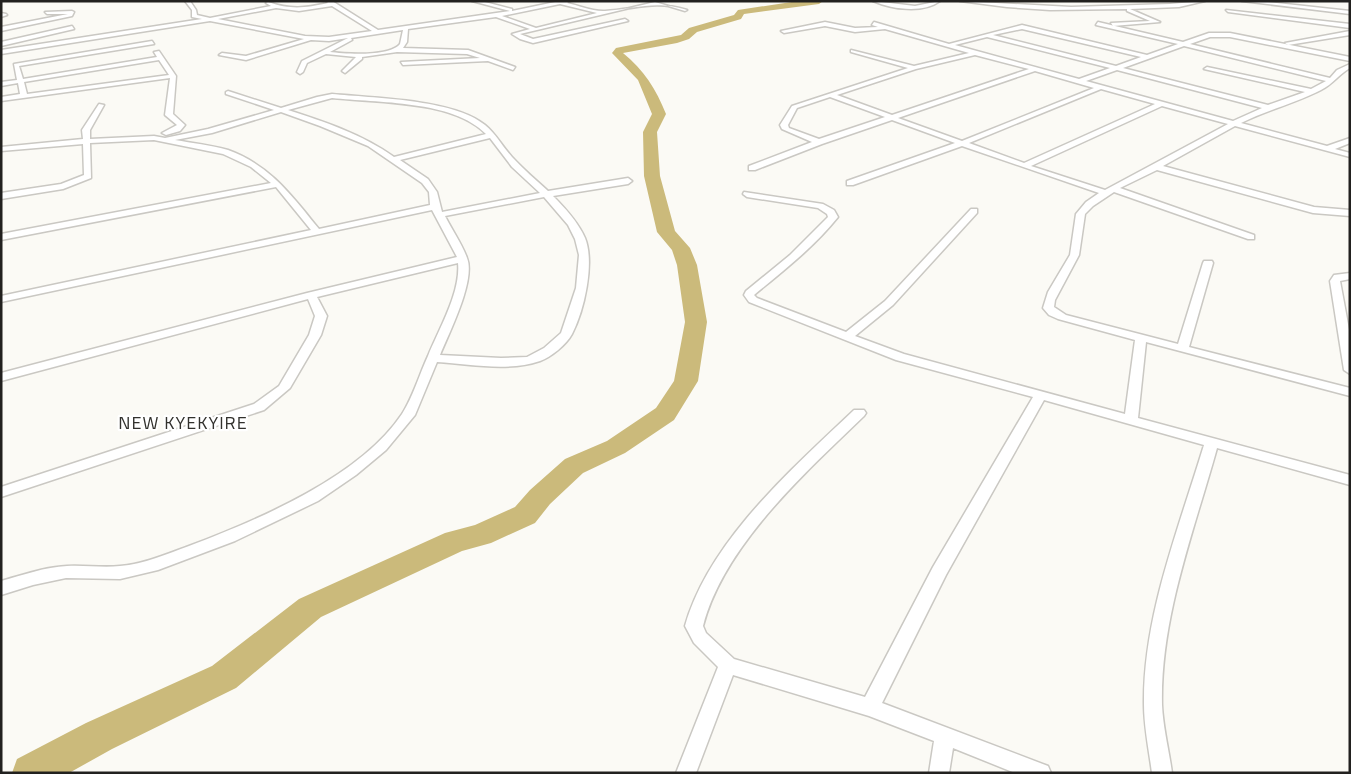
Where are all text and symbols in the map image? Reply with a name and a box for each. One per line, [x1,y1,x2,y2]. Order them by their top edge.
district label: NEW KYEKYIRE [118,409,248,436]

